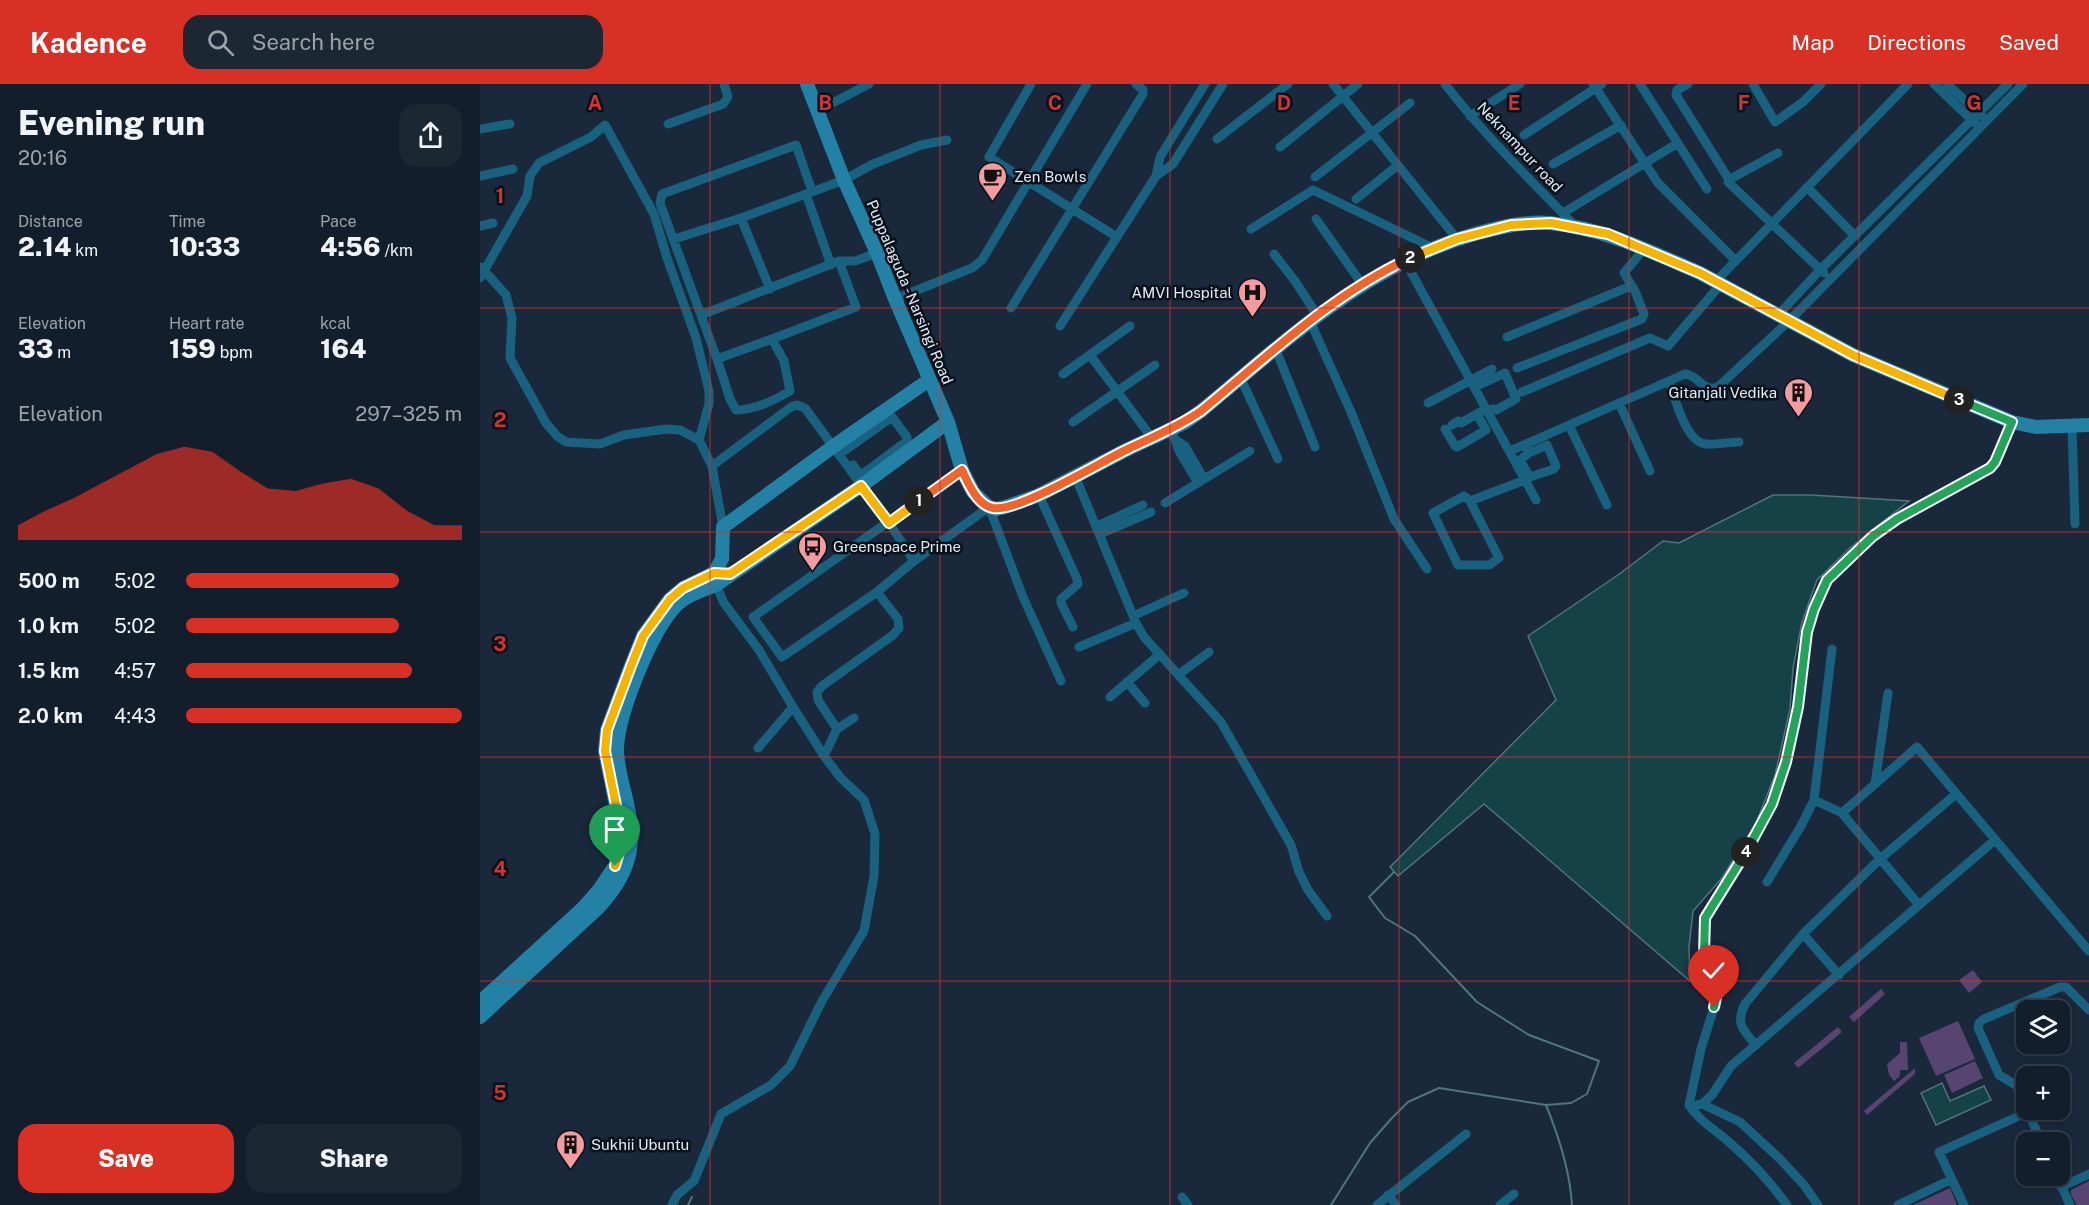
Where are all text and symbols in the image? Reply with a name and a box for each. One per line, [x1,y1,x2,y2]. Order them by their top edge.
search box [183,15,603,69]
text: Kadence [30,26,147,59]
icon: search [204,26,237,59]
text: Search here [252,29,375,55]
text: Map [1792,30,1834,55]
text: Directions [1867,30,1966,55]
text: Saved [1999,30,2059,55]
text: A [588,91,602,115]
text: B [818,91,832,115]
text: C [1048,91,1062,115]
text: D [1277,91,1291,115]
text: E [1508,91,1520,115]
text: F [1738,91,1750,115]
text: G [1966,91,1982,115]
street label: Neknampur road [1474,99,1566,195]
text: Evening run [18,104,205,142]
button: share [399,104,462,167]
text: 20:16 [18,146,67,170]
cafe icon: Zen Bowls [977,160,1009,202]
place label: Zen Bowls [1014,168,1086,185]
text: 1 [496,184,504,208]
street label: Puppalaguda - Narsingi Road [863,197,957,387]
text: Distance [18,212,83,231]
text: Time [169,212,205,231]
text: Pace [320,212,357,231]
text: 2.14 [18,231,71,262]
text: 10:33 [169,231,240,262]
text: 4:56 [320,231,381,262]
text: km [71,241,98,260]
text: /km [381,241,413,260]
pin: 2 [1395,243,1425,273]
text: 2 [1405,248,1415,267]
hospital icon: AMVI Hospital [1237,276,1269,318]
place label: AMVI Hospital [1131,284,1232,301]
text: Elevation [18,314,86,333]
text: Heart rate [169,314,245,333]
text: kcal [320,314,351,333]
text: 33 [18,333,53,364]
text: 159 [169,333,216,364]
text: 164 [320,333,366,364]
text: m [53,343,71,362]
text: bpm [216,343,253,362]
building icon: Gitanjali Vedika [1782,376,1814,418]
place label: Gitanjali Vedika [1669,384,1777,401]
pin: 3 [1944,385,1974,415]
text: 3 [1954,390,1964,409]
text: Elevation [18,402,103,426]
text: 297–325 m [355,402,462,426]
text: 2 [494,408,506,432]
pin: 1 [904,486,934,516]
text: 1 [916,491,922,510]
bus stop icon: Greenspace Prime [796,530,828,572]
place label: Greenspace Prime [833,538,961,555]
text: 500 m [18,569,80,593]
text: 5:02 [114,569,155,593]
text: 1.0 km [18,614,79,638]
text: 5:02 [114,614,155,638]
text: 3 [493,632,507,656]
text: 1.5 km [18,659,79,683]
text: 4:57 [114,659,156,683]
text: 2.0 km [18,704,83,728]
text: 4:43 [114,704,156,728]
pin [589,804,640,866]
icon: arrive [598,813,631,846]
pin: 4 [1731,837,1761,867]
text: 4 [1741,842,1751,861]
text: 4 [493,857,507,881]
pin [1688,945,1739,1007]
icon: check [1697,954,1730,987]
map controls [2016,1000,2070,1186]
button: layers [2016,1000,2070,1054]
button: + [2016,1066,2070,1120]
text: 5 [493,1081,507,1105]
button: Save [18,1124,234,1193]
button: Share [246,1124,462,1193]
building icon: Sukhii Ubuntu [554,1128,586,1170]
button: − [2016,1132,2070,1186]
place label: Sukhii Ubuntu [591,1136,689,1153]

